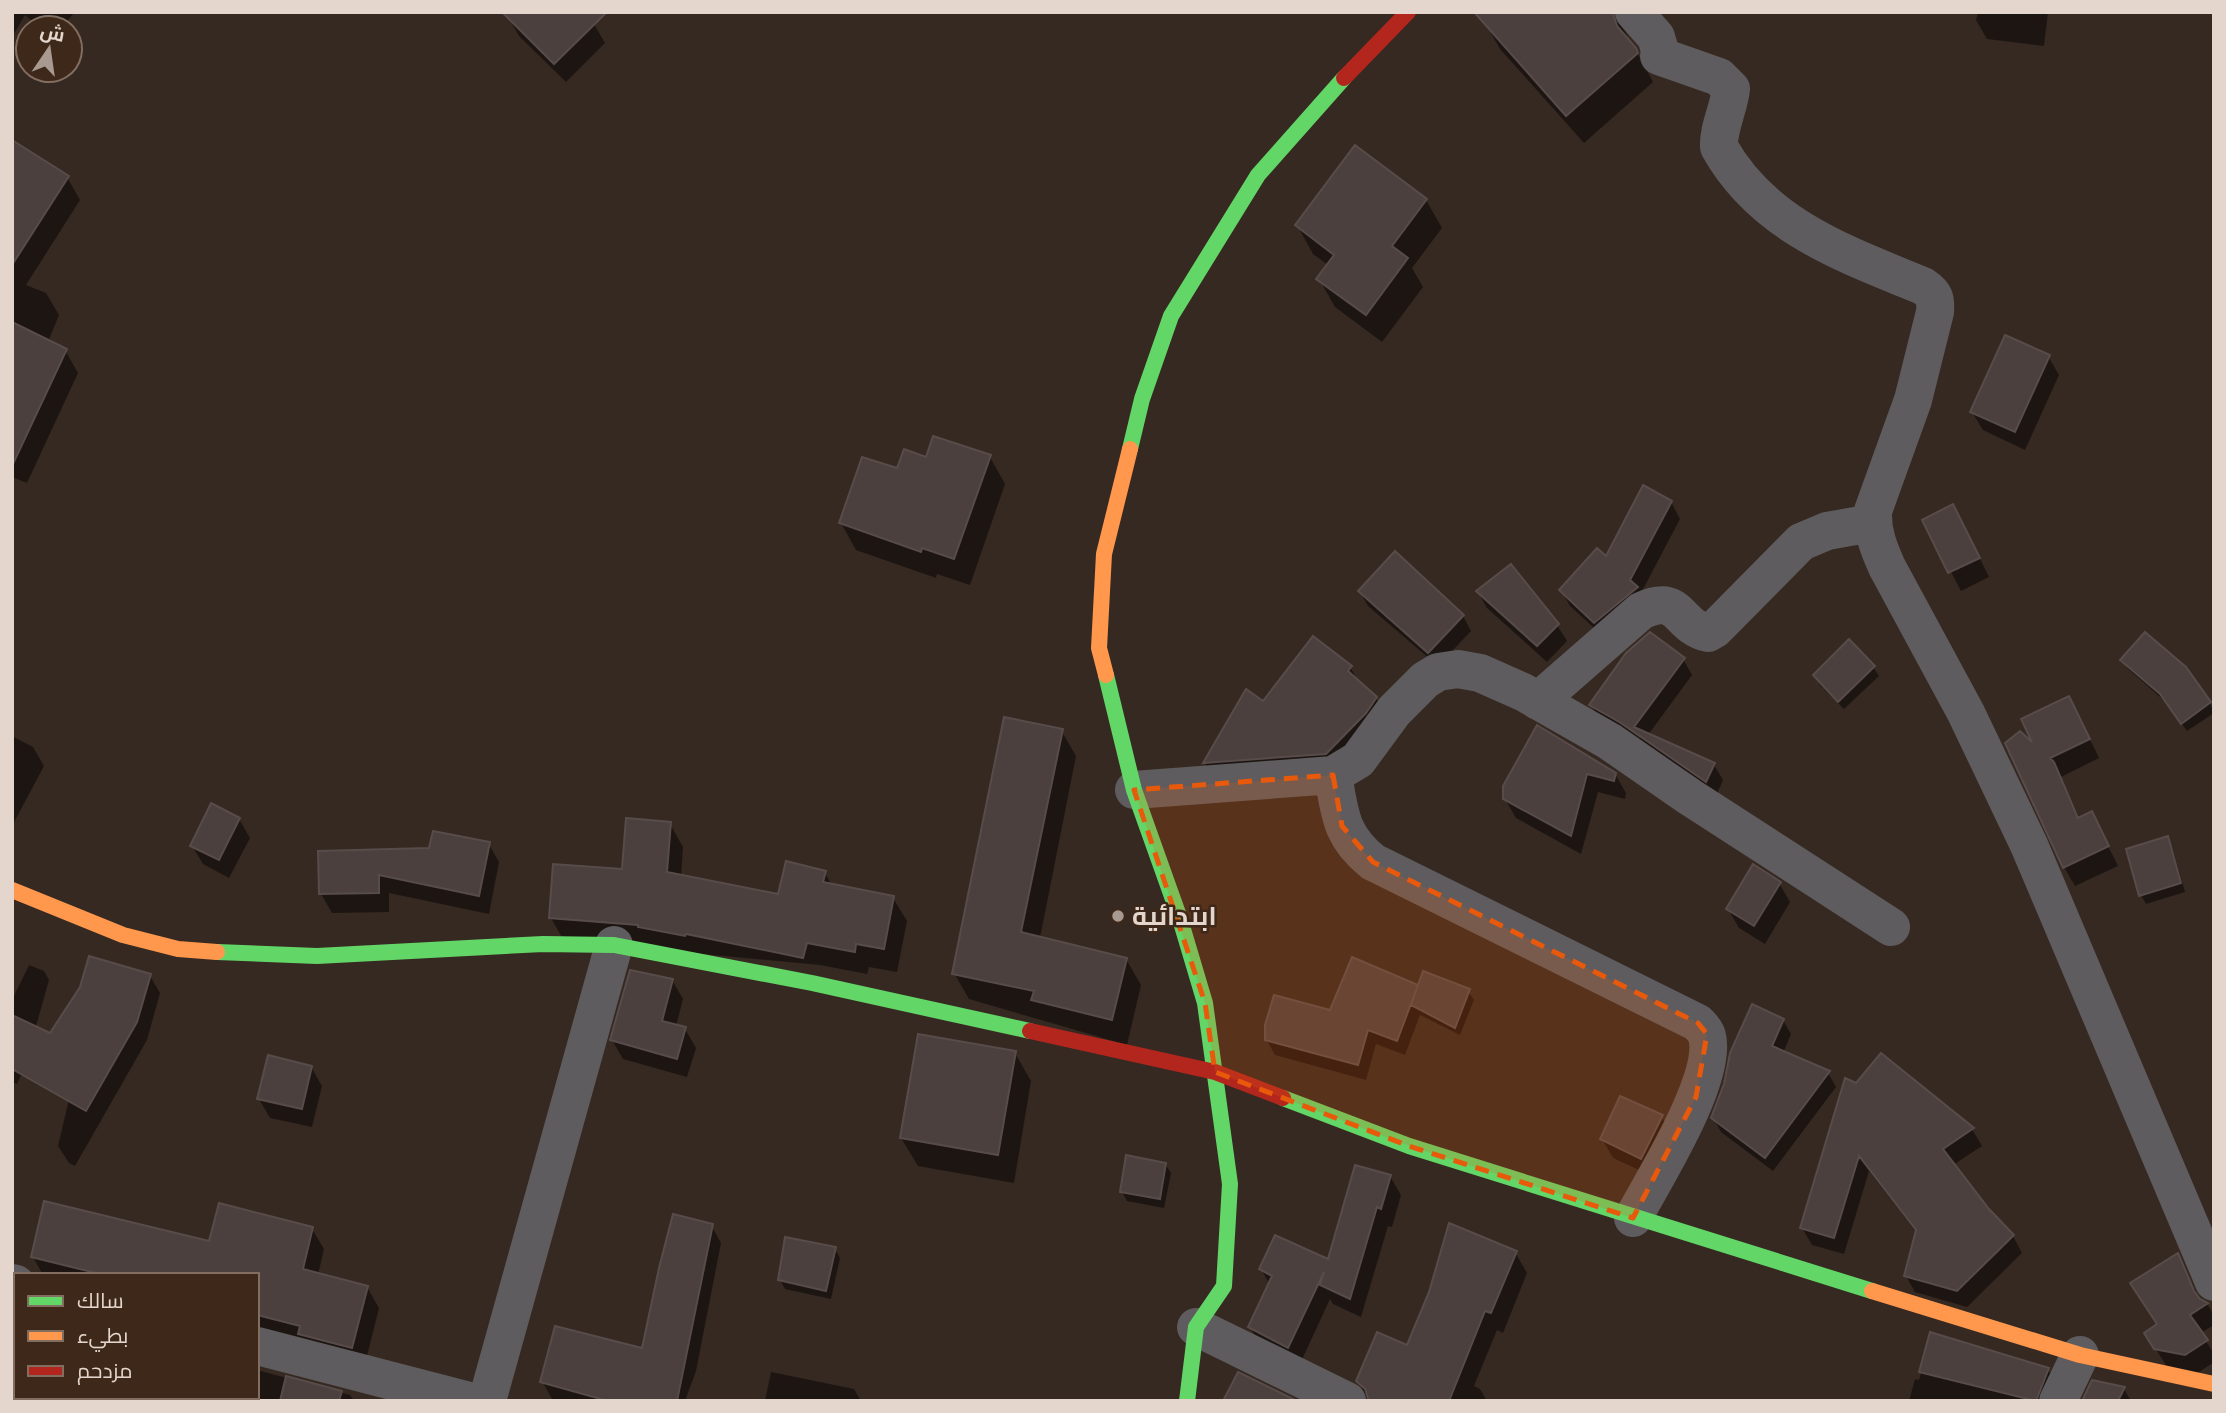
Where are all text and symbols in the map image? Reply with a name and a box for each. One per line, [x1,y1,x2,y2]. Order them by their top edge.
north arrow [14,14,84,84]
text: ش [38,19,67,47]
place label: ابتدائية [1132,900,1217,932]
marker: ابتدائية [1110,908,1126,924]
legend [14,1273,259,1399]
text: سالك [77,1288,124,1313]
text: بطيء [77,1323,128,1352]
text: مزدحم [77,1358,132,1385]

